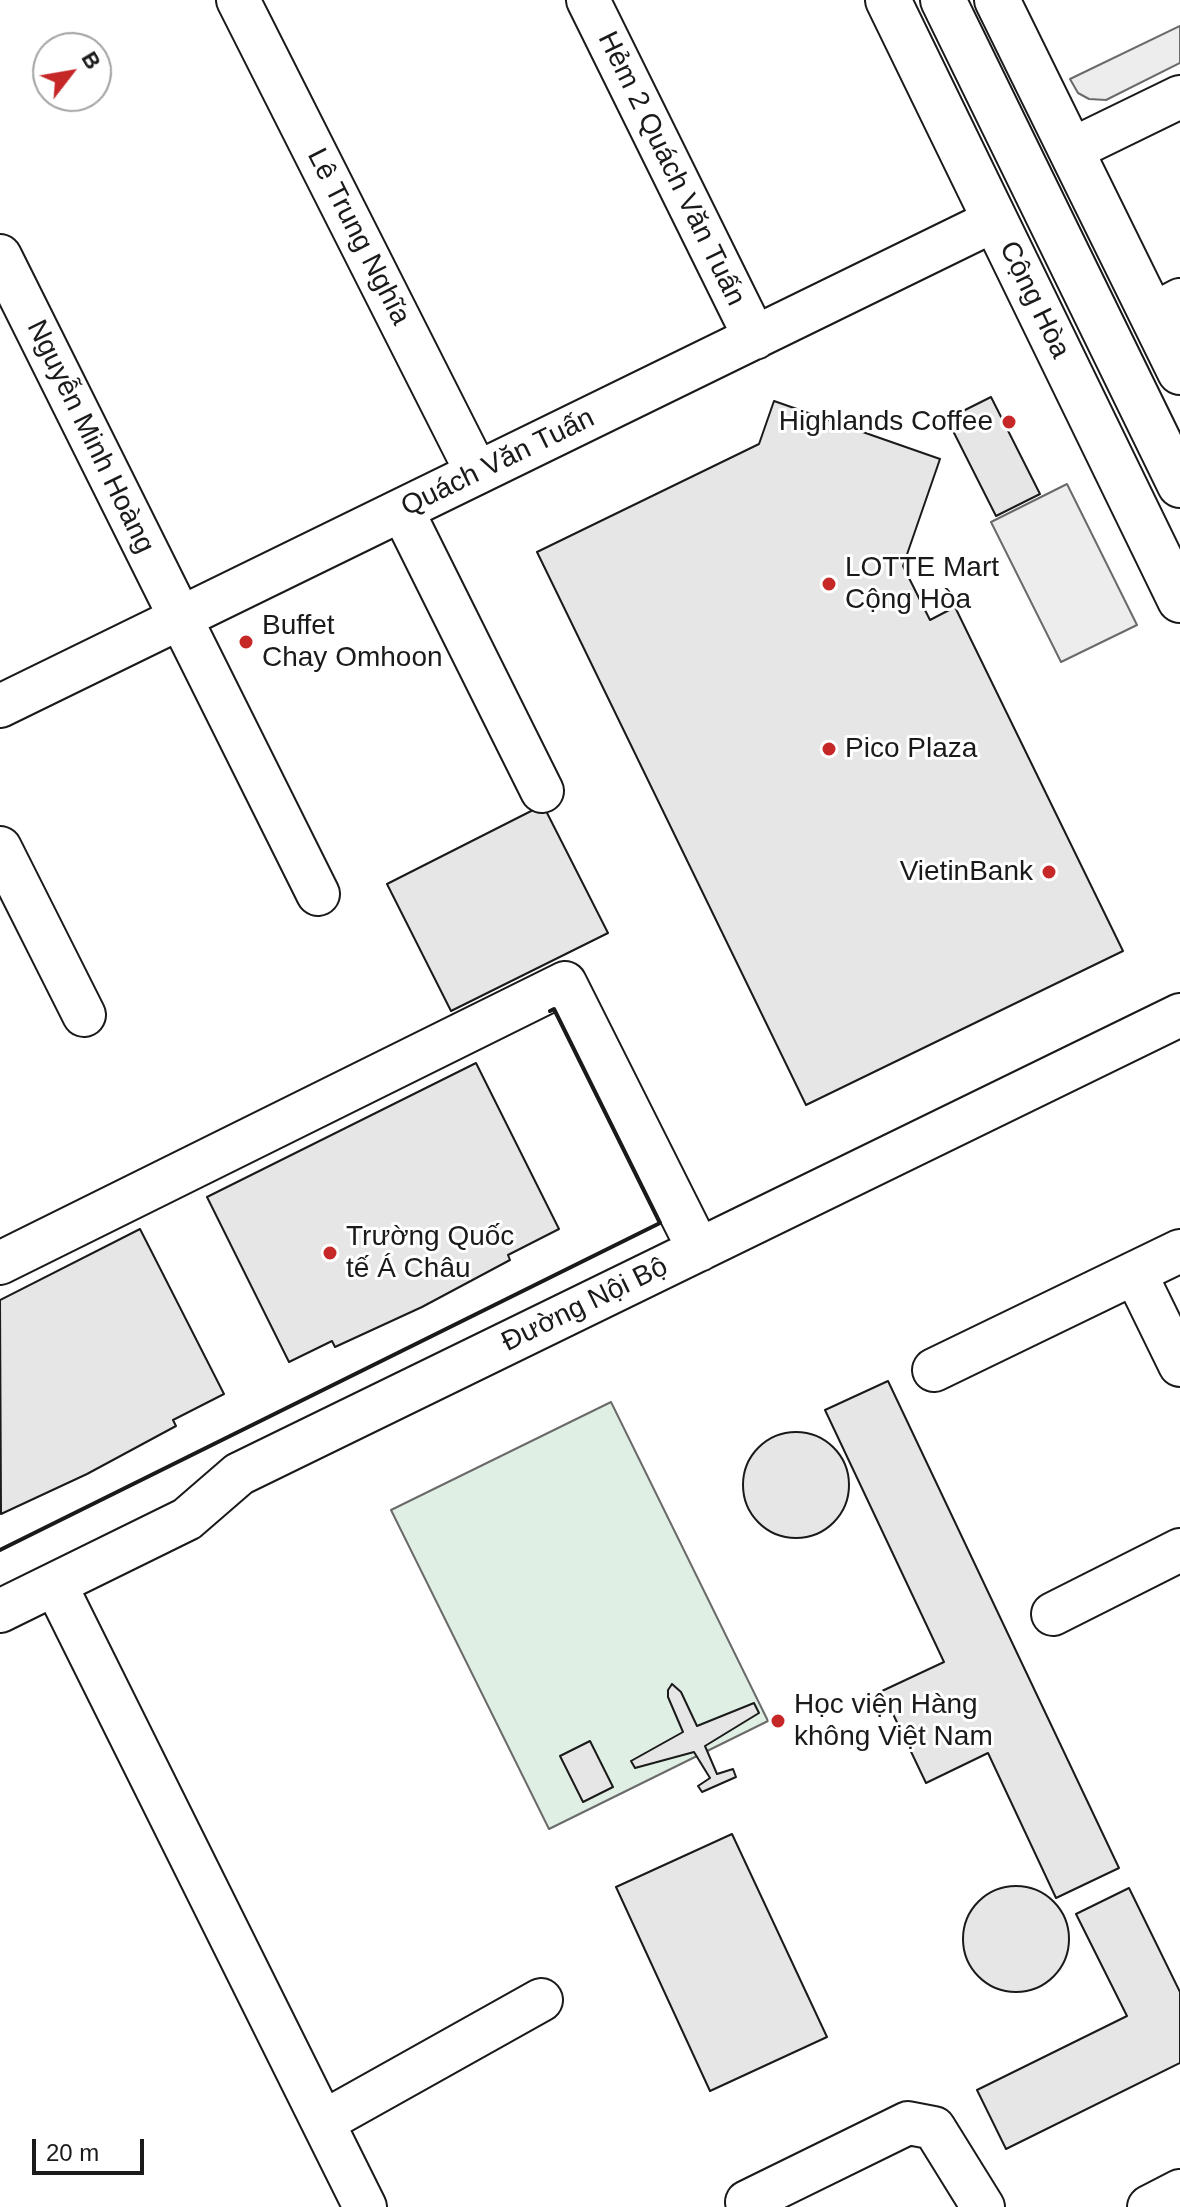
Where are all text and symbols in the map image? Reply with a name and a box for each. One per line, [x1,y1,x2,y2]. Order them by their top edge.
street label: Hẻm 2 Quách Văn Tuấn [590,26,752,312]
north arrow [32,32,112,112]
text: B [76,47,106,74]
street label: Lê Trung Nghĩa [299,143,417,331]
street label: Cộng Hòa [991,236,1077,364]
street label: Nguyễn Minh Hoàng [19,315,161,559]
street label: Quách Văn Tuấn [396,402,600,524]
place label: Highlands Coffee [779,405,993,439]
marker: Highlands Coffee [1000,413,1018,431]
place label: LOTTE Mart Cộng Hòa [845,551,999,617]
marker: LOTTE Mart Cộng Hòa [820,575,838,593]
place label: Buffet Chay Omhoon [262,609,443,675]
marker: Buffet Chay Omhoon [237,633,255,651]
place label: Pico Plaza [845,732,977,766]
marker: Pico Plaza [820,740,838,758]
place label: VietinBank [900,855,1033,889]
marker: VietinBank [1040,863,1058,881]
place label: Trường Quốc tế Á Châu [346,1220,514,1286]
marker: Trường Quốc tế Á Châu [321,1244,339,1262]
street label: Đường Nội Bộ [497,1250,673,1360]
place label: Học viện Hàng không Việt Nam [794,1688,993,1754]
marker: Học viện Hàng không Việt Nam [769,1712,787,1730]
scale bar [36,2123,148,2173]
text: 20 m [46,2139,99,2166]

